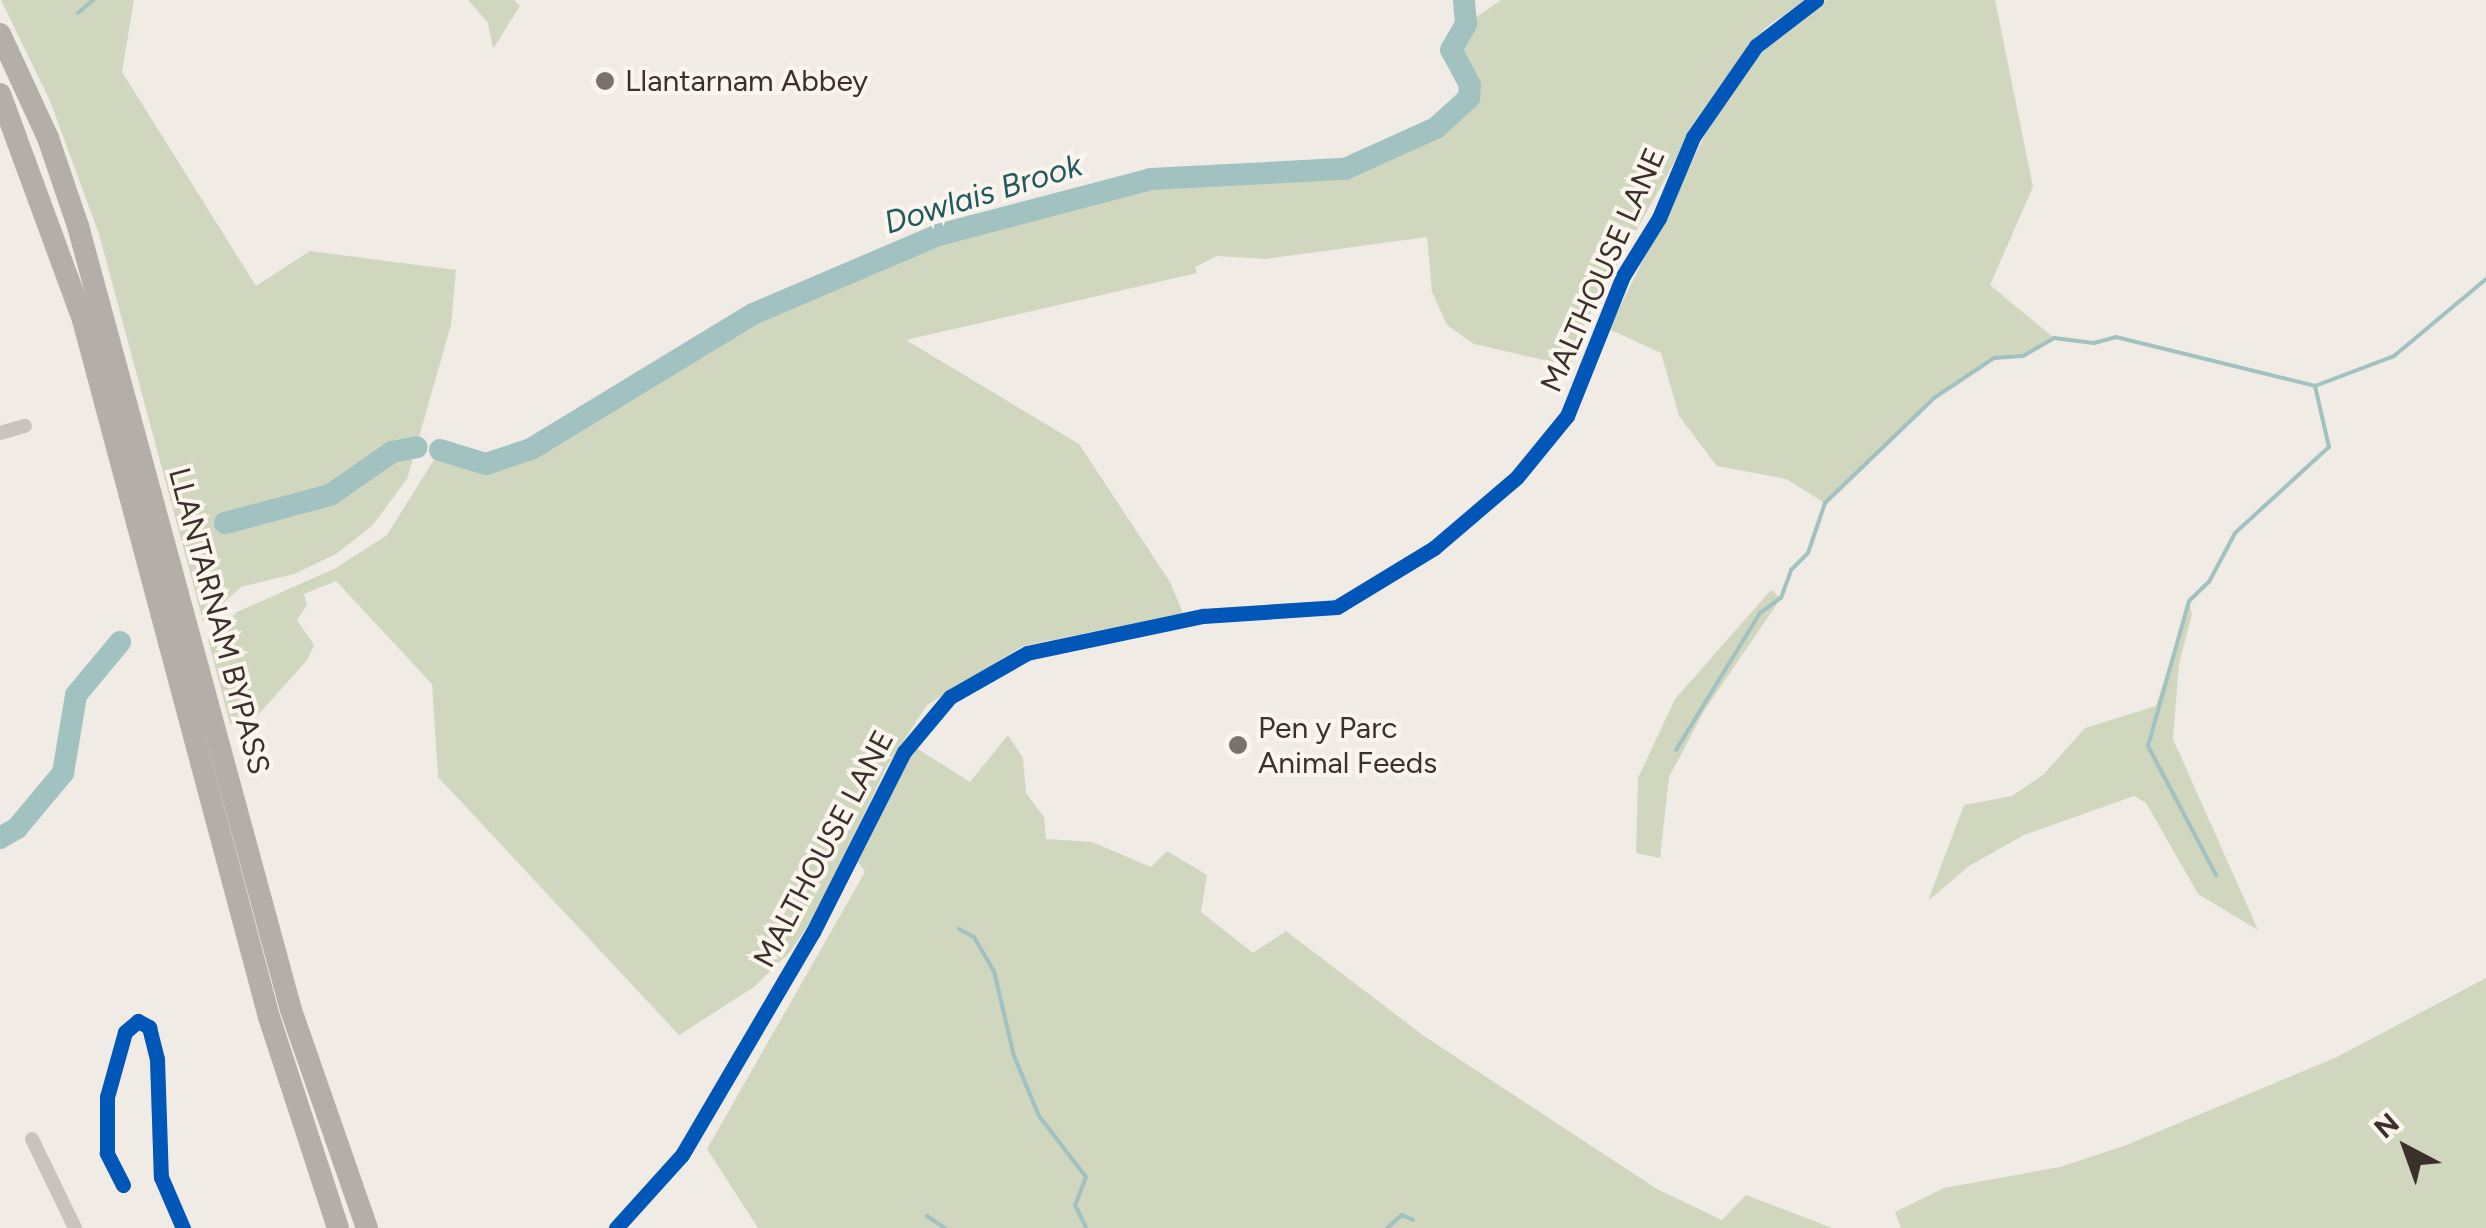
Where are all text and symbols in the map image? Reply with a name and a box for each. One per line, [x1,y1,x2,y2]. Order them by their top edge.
place label: Llantarnam Abbey [625,63,868,99]
marker: Llantarnam Abbey [594,70,616,92]
street label: MALTHOUSE LANE [1533,143,1673,397]
water label: Dowlais Brook [879,146,1087,242]
street label: LLANTARNAM BYPASS [161,464,277,778]
place label: Pen y Parc Animal Feeds [1258,710,1437,780]
street label: MALTHOUSE LANE [746,724,902,974]
marker: Pen y Parc Animal Feeds [1227,734,1249,756]
north arrow [2356,1098,2456,1198]
text: N [2367,1105,2406,1145]

